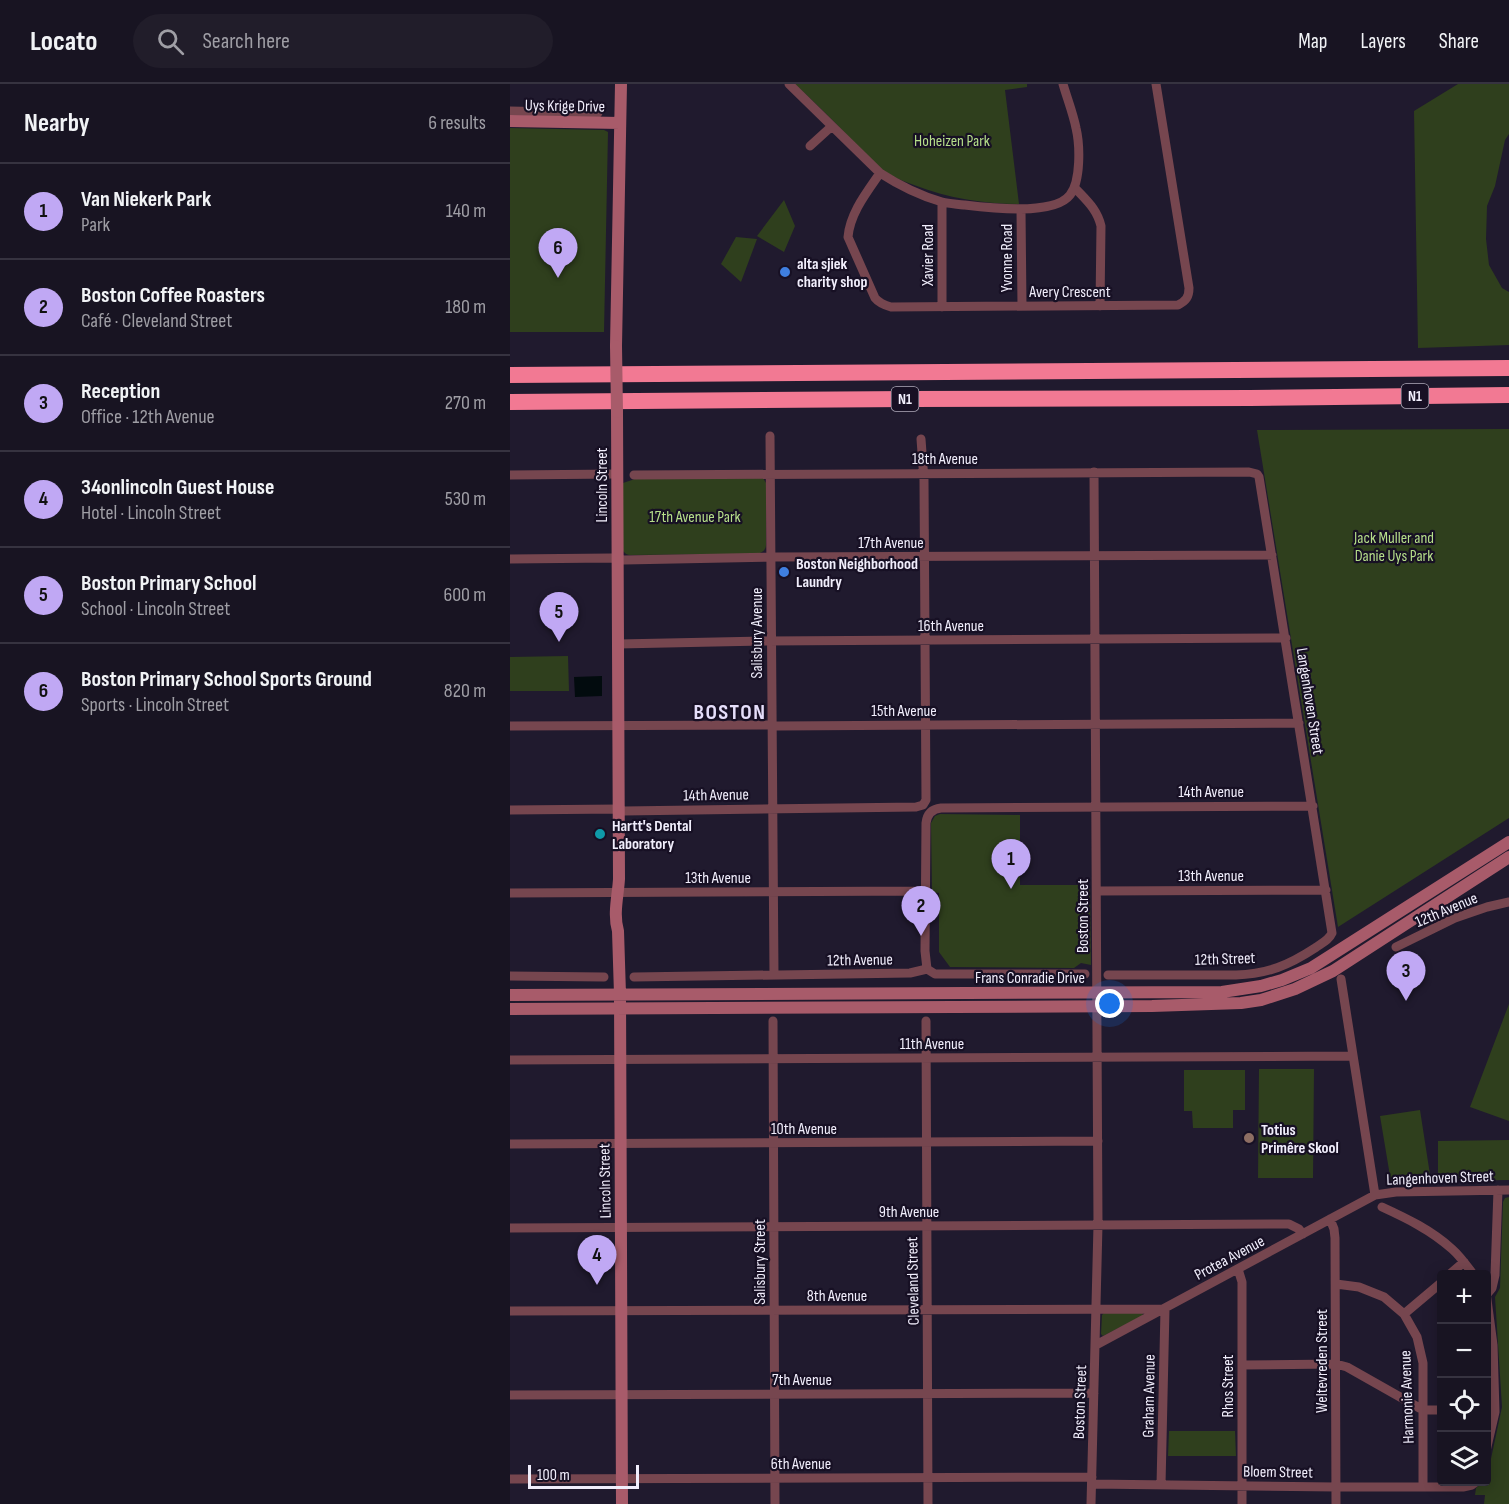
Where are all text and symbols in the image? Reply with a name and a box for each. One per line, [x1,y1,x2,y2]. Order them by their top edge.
search box [133,14,553,68]
text: Locato [30,25,97,58]
icon: search [154,25,187,58]
text: Search here [202,28,290,55]
text: Map [1298,29,1327,54]
text: Layers [1360,29,1406,54]
text: Share [1439,29,1479,54]
street label: Uys Krige Drive [525,96,605,117]
text: Nearby [24,108,90,139]
text: 6 results [428,111,486,135]
park label: Hoheizen Park [914,132,990,151]
text: Van Niekerk Park [81,186,211,213]
text: 1 [40,199,47,223]
text: 140 m [446,199,486,223]
text: Park [81,213,110,237]
street label: Xavier Road [919,224,938,287]
street label: Yvonne Road [998,224,1017,292]
pin: 6 [538,228,578,278]
place label: alta sjiek charity shop [797,255,867,292]
marker: alta sjiek charity shop [778,265,792,279]
text: Boston Coffee Roasters [81,282,265,309]
street label: Avery Crescent [1028,283,1111,302]
text: 2 [39,295,48,319]
text: 180 m [445,295,486,319]
text: Café · Cleveland Street [81,309,232,333]
text: Reception [81,378,160,405]
road number: N1 [1402,384,1428,408]
road number: N1 [892,387,918,411]
text: 3 [39,391,48,415]
text: 270 m [445,391,486,415]
text: Office · 12th Avenue [81,405,215,429]
street label: Lincoln Street [593,447,612,522]
street label: 18th Avenue [912,450,978,469]
text: 34onlincoln Guest House [81,474,274,501]
text: 4 [39,487,48,511]
text: 530 m [445,487,486,511]
text: Hotel · Lincoln Street [81,501,221,525]
park label: 17th Avenue Park [649,508,741,527]
park label: Jack Muller and Danie Uys Park [1353,529,1434,566]
street label: 17th Avenue [858,534,924,553]
place label: Boston Neighborhood Laundry [796,555,918,592]
marker: Boston Neighborhood Laundry [777,565,791,579]
text: Boston Primary School [81,570,256,597]
text: 5 [39,583,48,607]
text: 600 m [443,583,486,607]
street label: Salisbury Avenue [748,588,767,678]
pin: 5 [539,592,578,642]
text: School · Lincoln Street [81,597,230,621]
street label: 16th Avenue [918,617,984,636]
street label: Langenhoven Street [1292,647,1327,756]
text: Boston Primary School Sports Ground [81,666,372,693]
text: 6 [39,679,48,703]
text: 820 m [444,679,486,703]
text: Sports · Lincoln Street [81,693,229,717]
district label: BOSTON [693,699,767,726]
street label: 15th Avenue [871,702,937,721]
street label: 14th Avenue [1178,783,1244,802]
street label: 14th Avenue [683,785,749,806]
place label: Hartt's Dental Laboratory [612,817,692,854]
marker: Hartt's Dental Laboratory [593,827,607,841]
pin: 1 [992,840,1030,889]
street label: 13th Avenue [1178,867,1244,886]
street label: 13th Avenue [685,869,751,888]
street label: Boston Street [1074,879,1093,953]
pin: 2 [902,886,940,936]
street label: 12th Avenue [1413,889,1481,932]
street label: 12th Street [1195,949,1256,970]
street label: 12th Avenue [827,950,893,971]
pin: 3 [1386,952,1426,1001]
street label: Frans Conradie Drive [975,969,1085,988]
your location [1095,989,1124,1018]
street label: 11th Avenue [900,1035,964,1054]
street label: 10th Avenue [771,1120,837,1139]
place label: Totius Primêre Skool [1261,1121,1339,1158]
marker: Totius Primêre Skool [1242,1131,1256,1145]
street label: Lincoln Street [595,1143,616,1219]
street label: Langenhoven Street [1386,1167,1494,1190]
street label: 9th Avenue [879,1203,939,1222]
street label: Salisbury Street [751,1219,770,1305]
street label: Protea Avenue [1191,1232,1268,1285]
pin: 4 [578,1236,616,1285]
street label: Cleveland Street [903,1236,924,1325]
map controls [1437,1270,1491,1486]
button: + [1437,1270,1491,1324]
street label: 8th Avenue [807,1287,867,1306]
street label: Weltevreden Street [1313,1309,1332,1413]
button: − [1437,1324,1491,1378]
street label: Harmonie Avenue [1396,1350,1419,1444]
street label: Graham Avenue [1139,1354,1160,1438]
street label: Rhos Street [1219,1354,1238,1417]
street label: Boston Street [1070,1365,1091,1439]
street label: 7th Avenue [772,1371,832,1390]
button: locate [1437,1378,1491,1432]
button: layers [1437,1432,1491,1486]
street label: 6th Avenue [771,1455,831,1474]
scale bar [528,1462,639,1490]
street label: Bloem Street [1243,1462,1313,1483]
text: 100 m [537,1466,570,1485]

